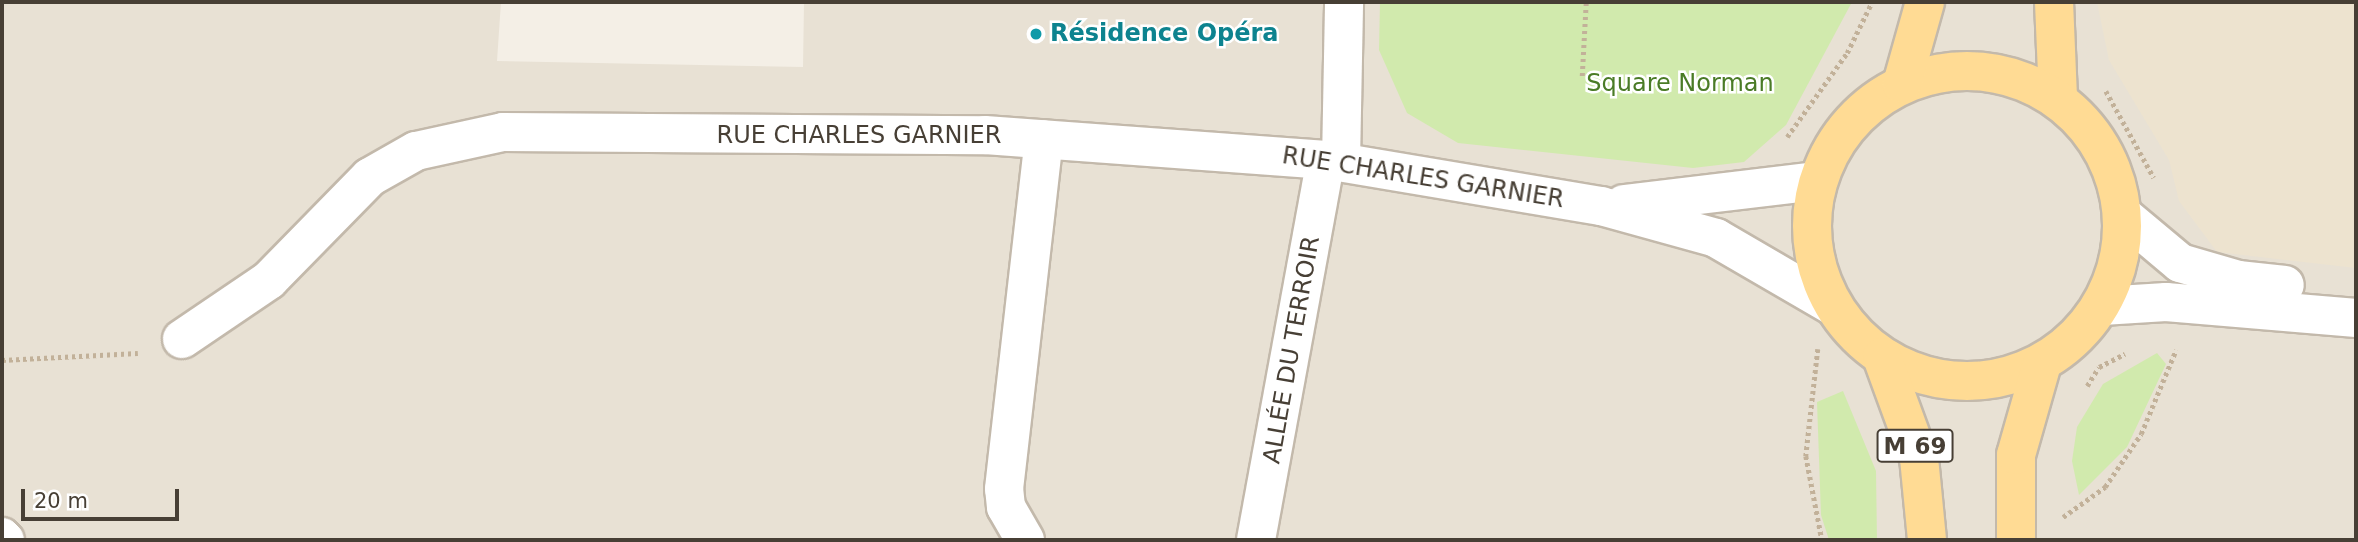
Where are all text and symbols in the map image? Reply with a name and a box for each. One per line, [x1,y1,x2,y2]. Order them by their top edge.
place label: Résidence Opéra [1050,20,1279,48]
marker: Résidence Opéra [1028,26,1044,42]
park label: Square Norman [1586,70,1774,98]
street label: RUE CHARLES GARNIER [717,122,1001,150]
street label: RUE CHARLES GARNIER [1280,141,1566,215]
street label: ALLÉE DU TERROIR [1258,234,1326,466]
road number: M 69 [1876,426,1954,466]
scale bar [24,476,182,520]
text: 20 m [34,489,88,513]

